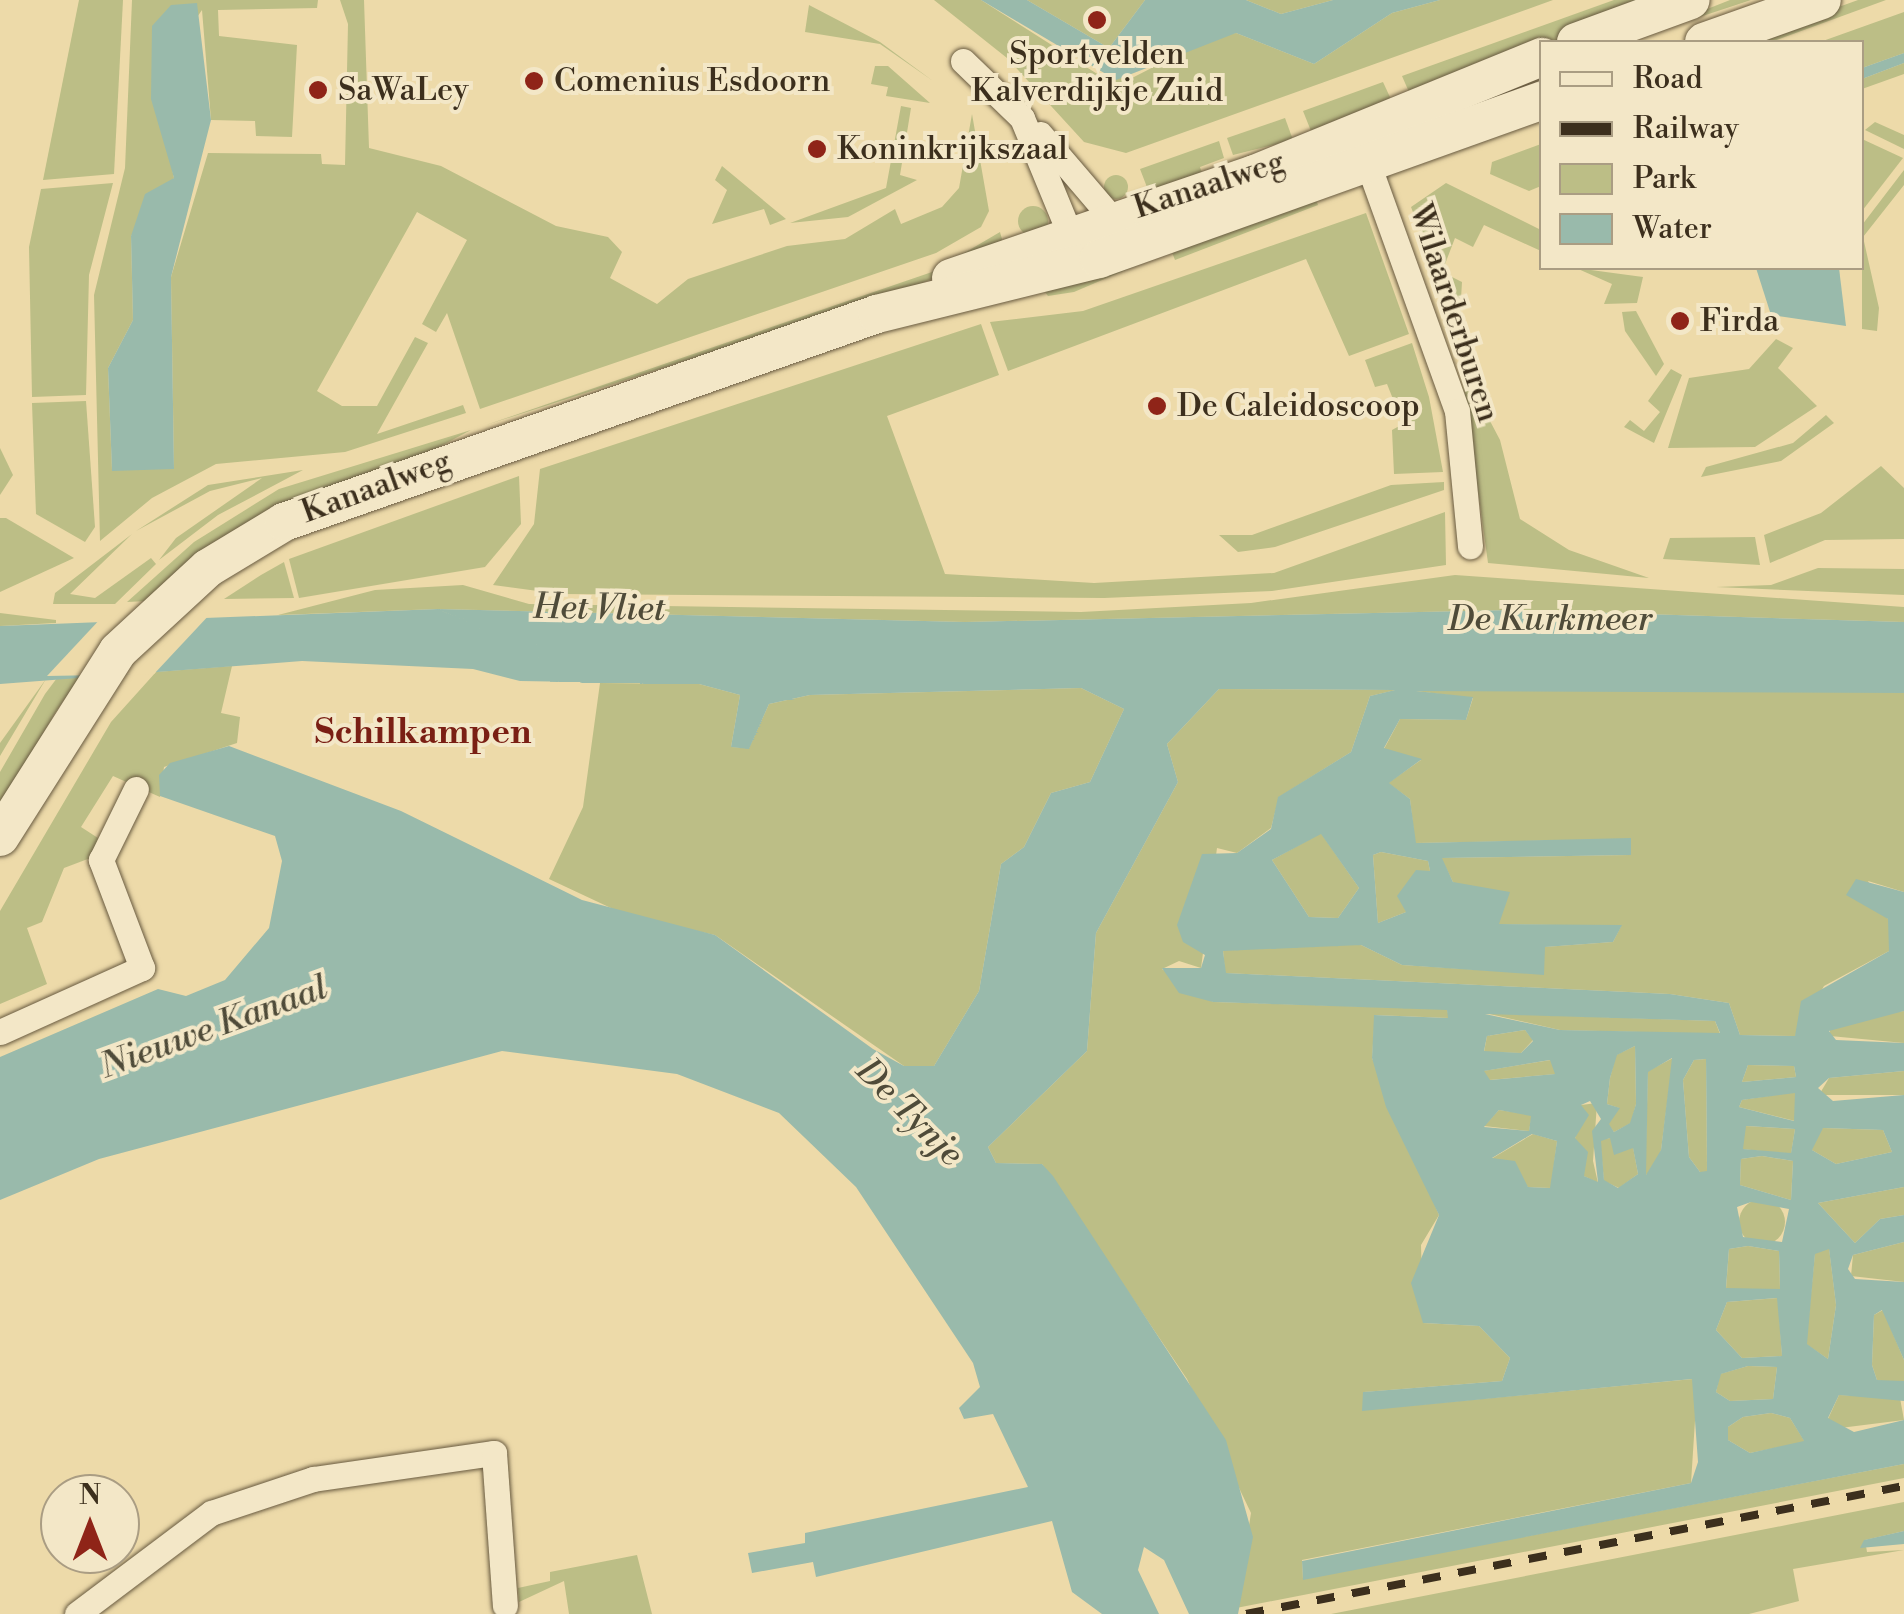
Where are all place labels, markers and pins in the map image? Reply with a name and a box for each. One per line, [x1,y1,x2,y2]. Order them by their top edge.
marker: Sportvelden Kalverdijkje Zuid [1086,9,1108,31]
place label: Sportvelden Kalverdijkje Zuid [971,36,1223,111]
place label: Comenius Esdoorn [554,62,830,100]
marker: Comenius Esdoorn [523,70,545,92]
place label: SaWaLey [338,71,468,109]
marker: SaWaLey [307,79,329,101]
place label: Koninkrijkszaal [837,130,1068,168]
marker: Koninkrijkszaal [806,138,828,160]
place label: Firda [1700,302,1779,340]
marker: Firda [1669,310,1691,332]
place label: De Caleidoscoop [1177,387,1420,425]
marker: De Caleidoscoop [1146,395,1168,417]

